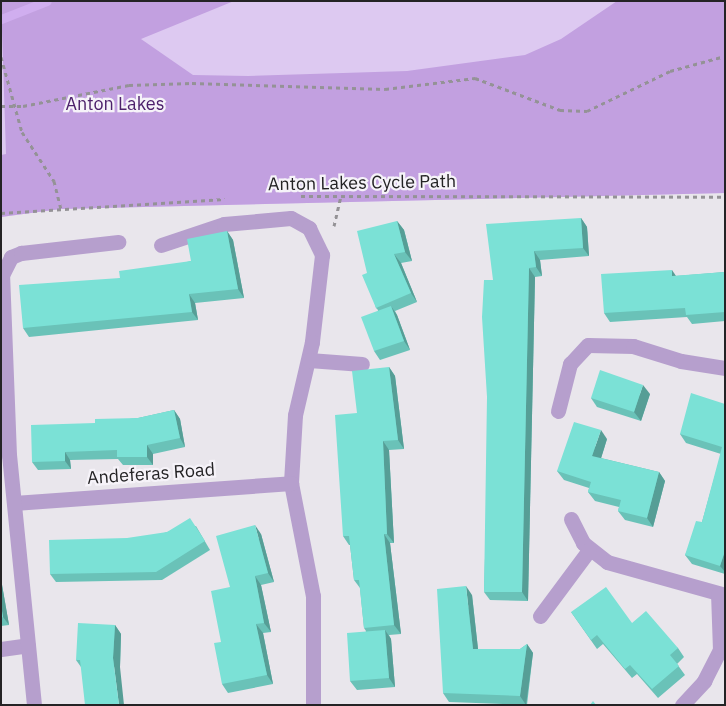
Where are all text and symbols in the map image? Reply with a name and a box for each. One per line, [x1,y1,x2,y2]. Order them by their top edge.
park label: Anton Lakes [66,93,164,115]
street label: Anton Lakes Cycle Path [268,171,456,195]
street label: Andeferas Road [86,459,216,489]

